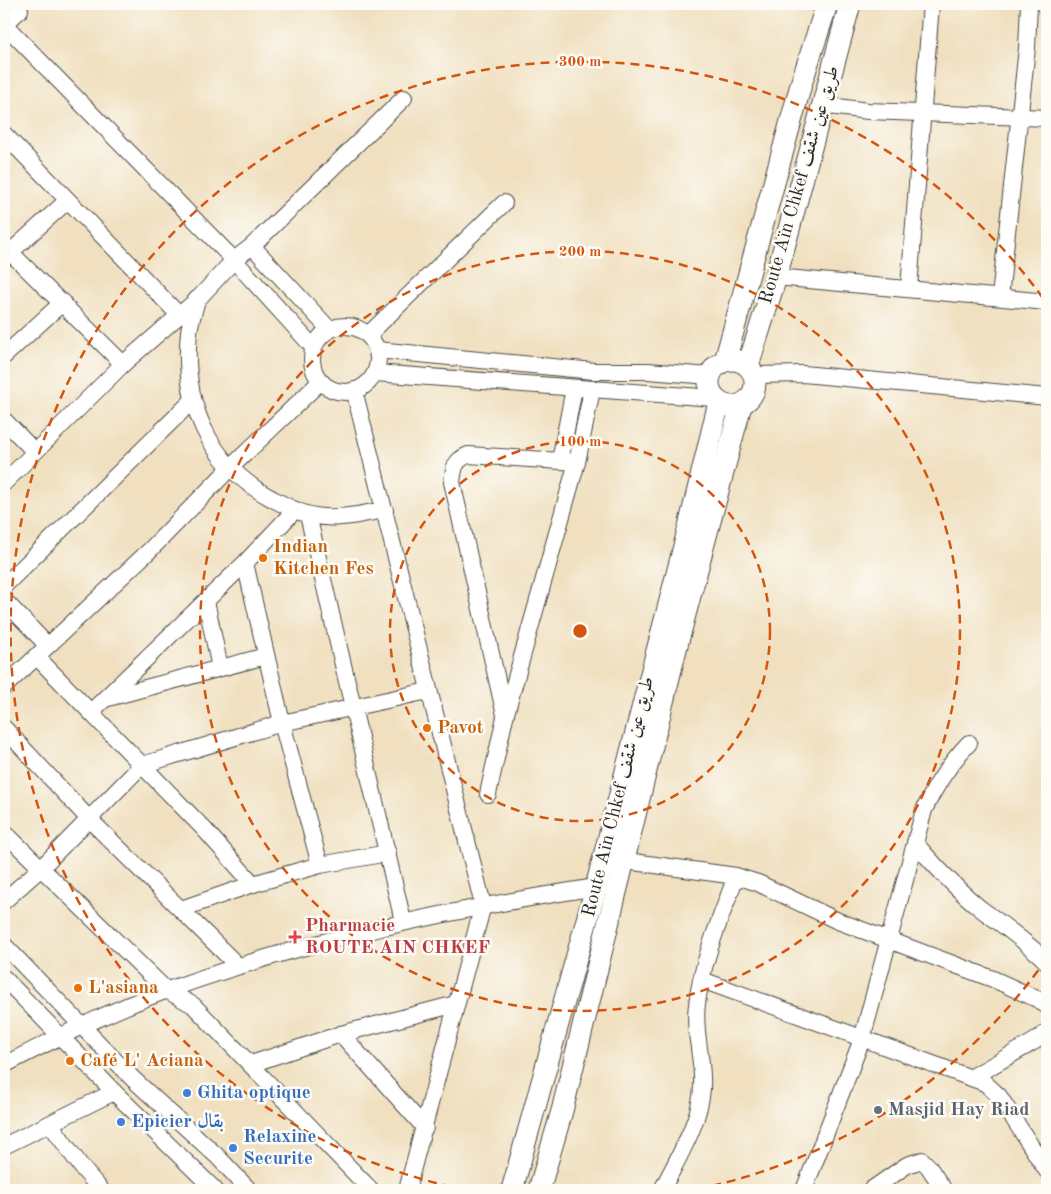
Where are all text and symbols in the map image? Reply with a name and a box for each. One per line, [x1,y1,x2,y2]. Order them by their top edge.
text: 300 m [559,55,601,70]
street label: Route Aïn Chkef طريق عين شقف [757,64,844,307]
text: 200 m [559,245,601,260]
text: 100 m [559,435,601,450]
place label: Indian Kitchen Fes [273,538,374,579]
marker: Indian Kitchen Fes [257,552,269,564]
centre of rings [571,622,589,640]
street label: Route Aïn Chkef طريق عين شقف [580,675,659,919]
place label: Pavot [437,719,484,738]
marker: Pavot [421,722,433,734]
place label: Pharmacie ROUTE AIN CHKEF [305,917,490,958]
marker: Pharmacie ROUTE AIN CHKEF [289,931,301,943]
place label: L'asiana [88,979,159,998]
marker: L'asiana [72,982,84,994]
place label: Café L' Aciana [80,1052,204,1071]
marker: Café L' Aciana [64,1055,76,1067]
place label: Ghita optique [197,1084,311,1103]
marker: Ghita optique [181,1087,193,1099]
place label: Masjid Hay Riad [888,1101,1029,1120]
marker: Masjid Hay Riad [872,1104,884,1116]
place label: Epicier بقال [131,1111,224,1132]
marker: Epicier بقال [115,1116,127,1128]
place label: Relaxine Securite [243,1128,316,1169]
marker: Relaxine Securite [227,1142,239,1154]

